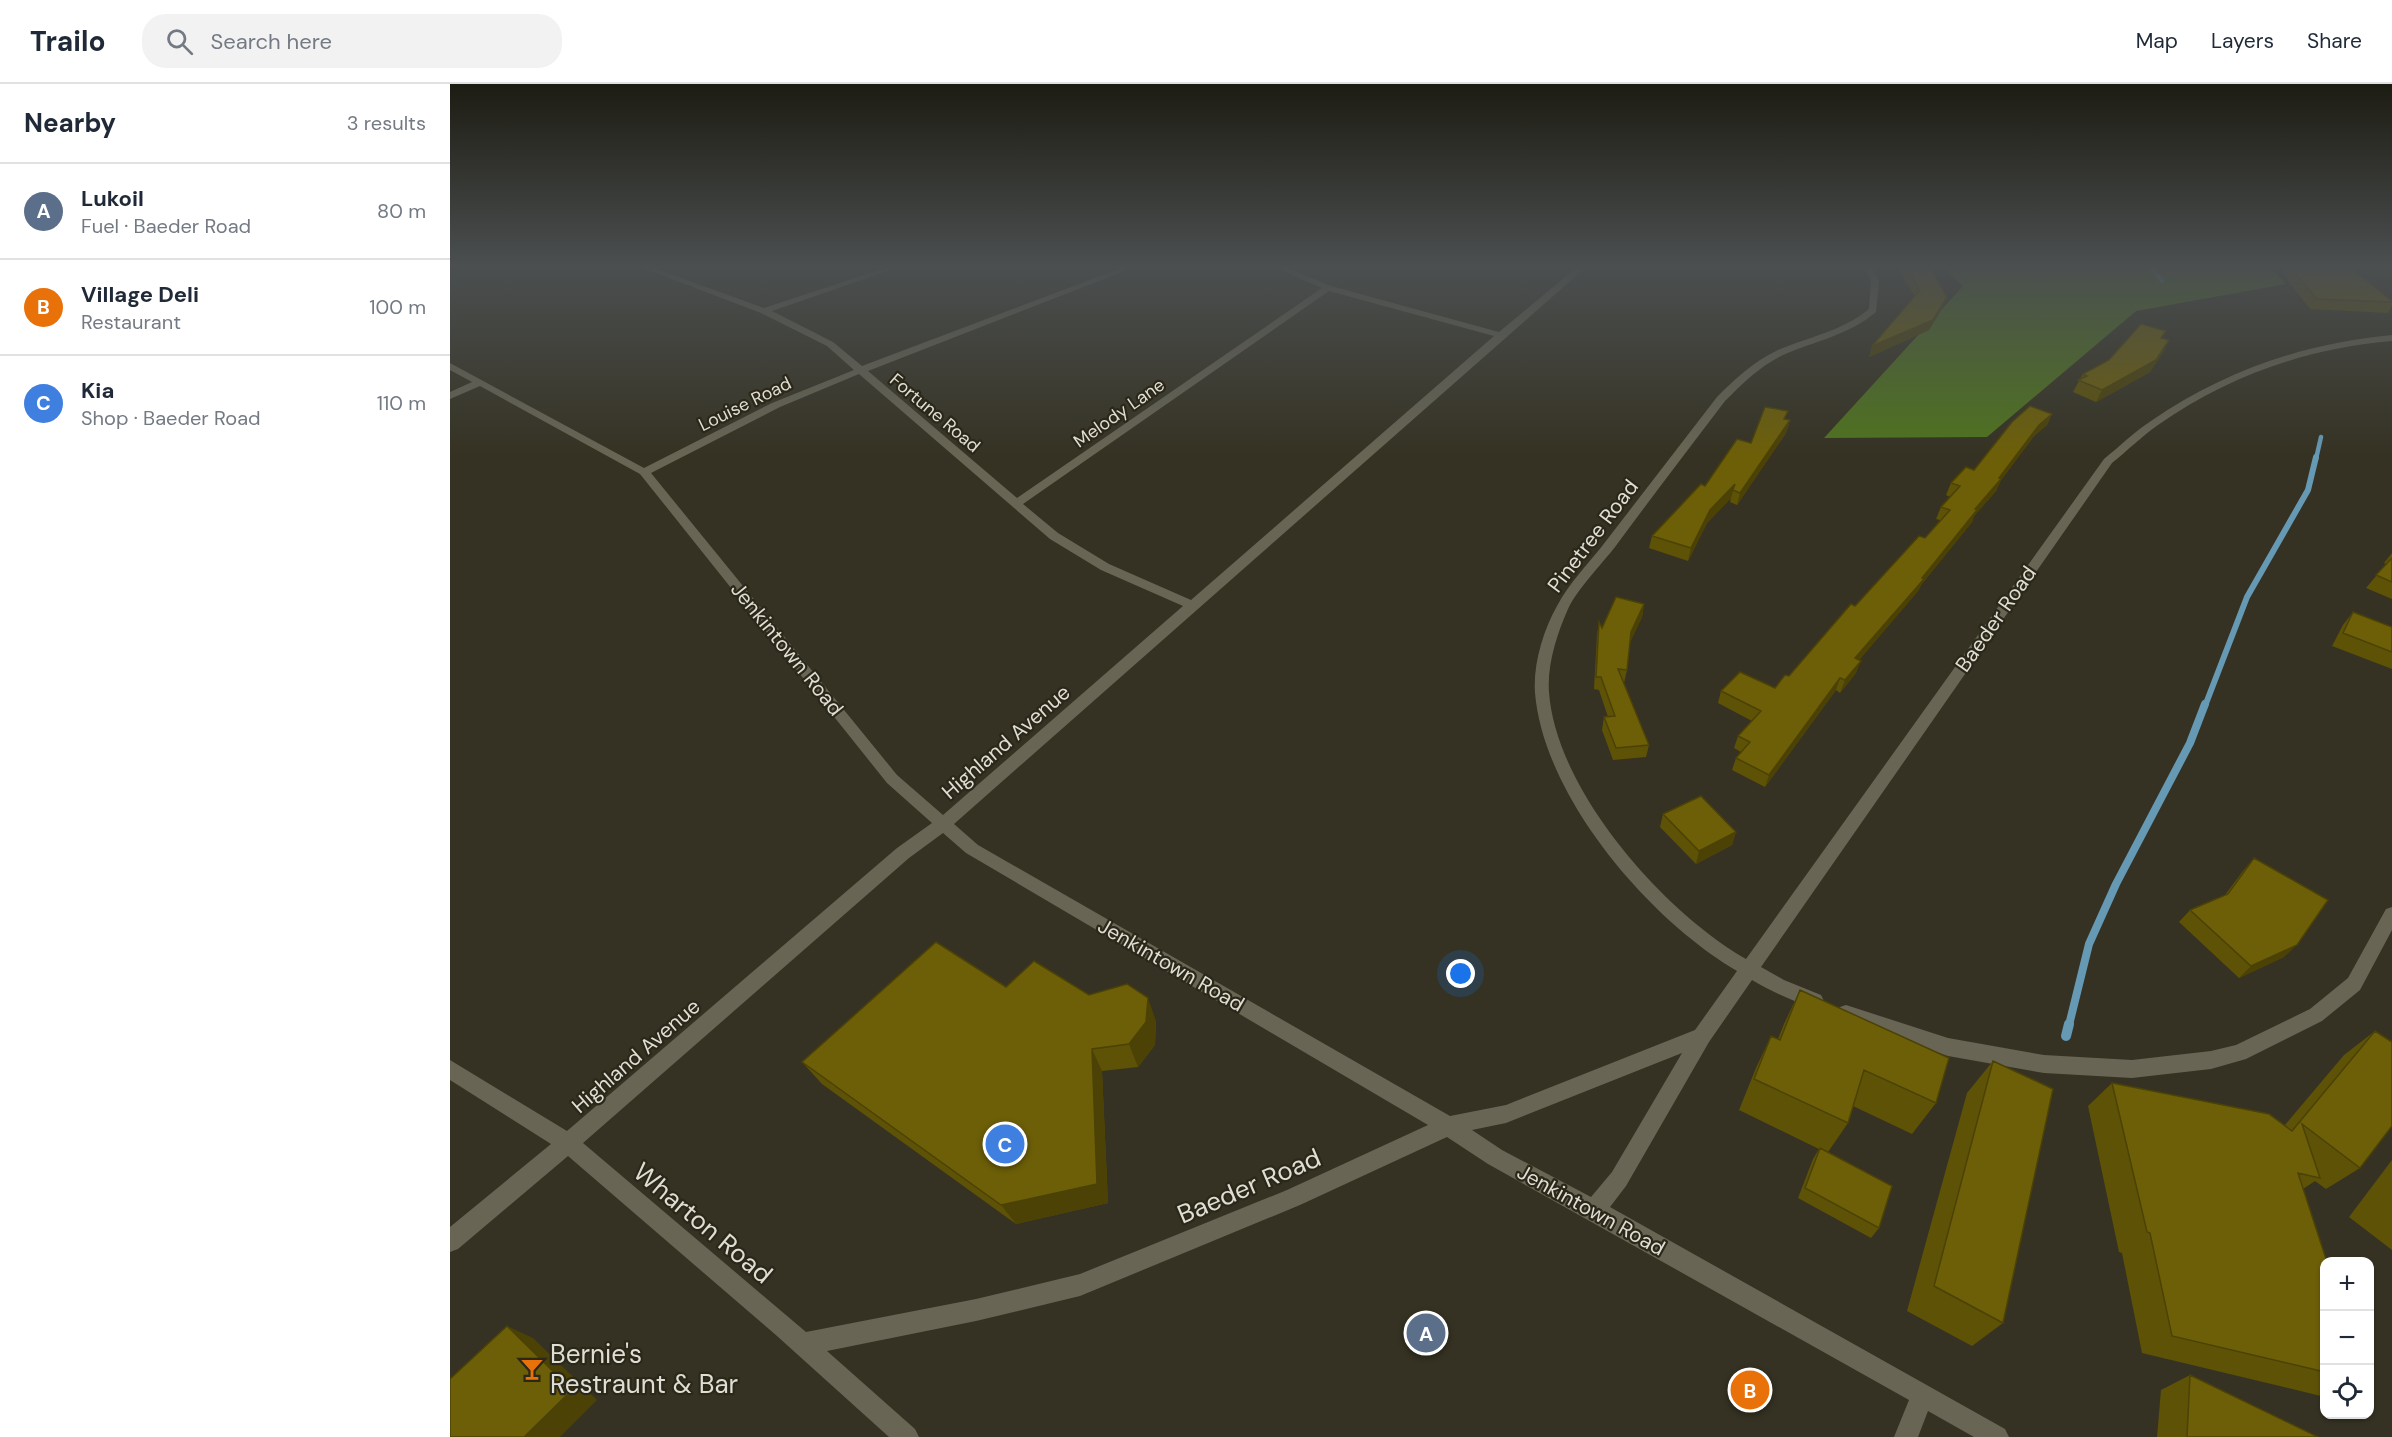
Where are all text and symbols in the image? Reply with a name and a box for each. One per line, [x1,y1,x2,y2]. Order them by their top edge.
search box [142,14,562,68]
text: Trailo [30,23,106,60]
icon: search [163,25,196,58]
text: Search here [211,27,332,56]
text: Map [2136,27,2178,55]
text: Layers [2211,27,2274,55]
text: Share [2307,27,2362,55]
text: Nearby [24,106,116,140]
text: 3 results [347,110,426,136]
text: Lukoil [81,184,144,213]
text: A [36,198,51,224]
text: 80 m [377,198,426,224]
text: Fuel · Baeder Road [81,213,251,239]
text: Village Deli [81,280,199,309]
text: B [37,294,50,320]
text: 100 m [369,294,426,320]
text: Restaurant [81,309,181,335]
street label: Fortune Road [885,368,985,458]
street label: Louise Road [695,371,795,437]
street label: Melody Lane [1069,373,1169,453]
text: Kia [81,376,114,405]
text: C [36,390,51,416]
text: 110 m [377,390,426,416]
text: Shop · Baeder Road [81,405,261,431]
street label: Pinetree Road [1541,474,1645,598]
street label: Baeder Road [1949,560,2043,678]
street label: Jenkintown Road [724,576,850,722]
street label: Highland Avenue [936,678,1076,806]
street label: Jenkintown Road [1093,912,1249,1018]
your location [1446,959,1475,988]
street label: Highland Avenue [566,992,706,1120]
pin: C [986,1122,1024,1166]
street label: Baeder Road [1172,1141,1326,1231]
street label: Wharton Road [626,1155,780,1291]
street label: Jenkintown Road [1512,1158,1670,1262]
map controls [2320,1257,2374,1419]
button: + [2320,1257,2374,1311]
pin: A [1406,1310,1446,1356]
button: − [2320,1311,2374,1365]
place label: Bernie's Restraunt & Bar [550,1337,738,1401]
bar icon: Bernie's Restraunt & Bar [519,1356,545,1382]
button: locate [2320,1365,2374,1419]
pin: B [1730,1368,1770,1412]

